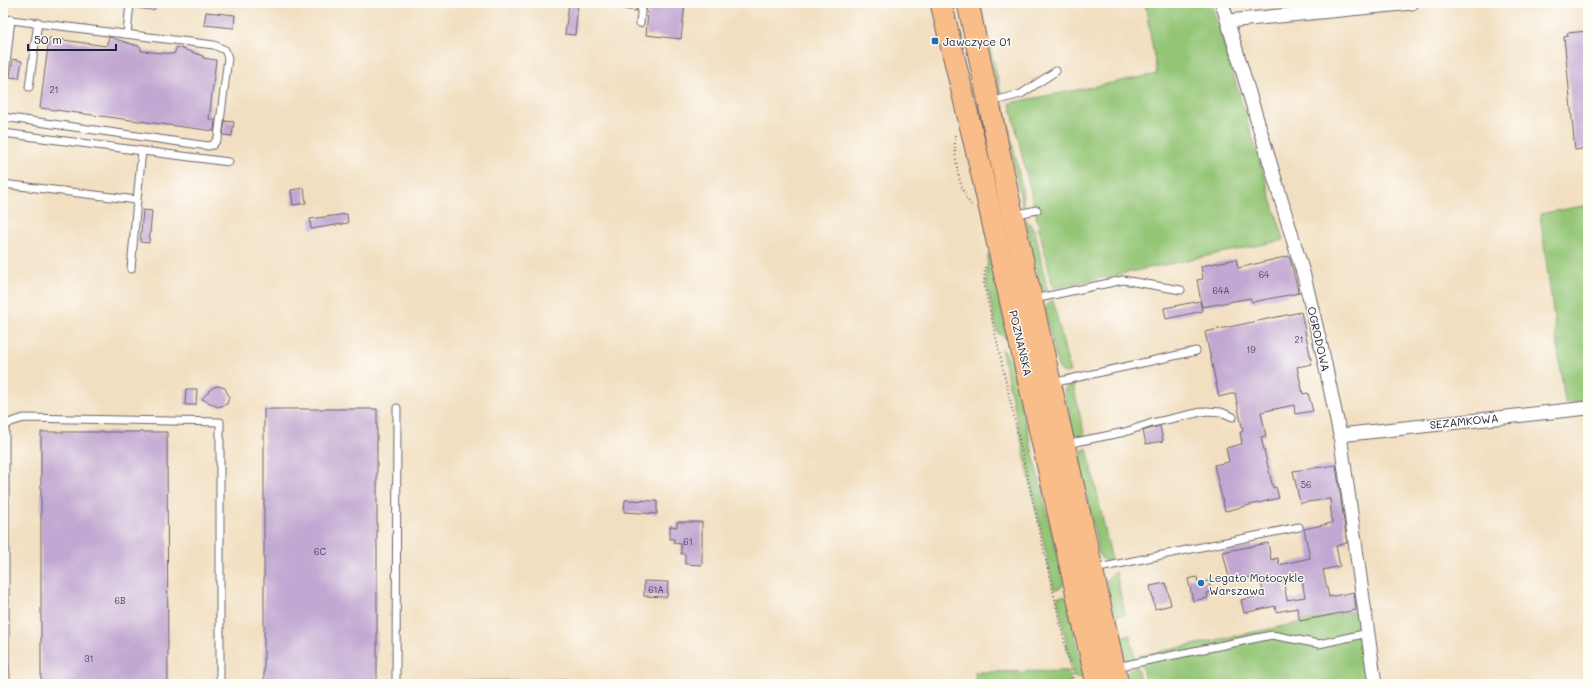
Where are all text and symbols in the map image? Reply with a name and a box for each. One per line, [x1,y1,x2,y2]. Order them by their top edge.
scale bar [28,26,116,52]
text: 50 m [34,31,62,47]
place label: Jawczyce 01 [943,34,1011,49]
marker: Jawczyce 01 [930,36,940,46]
house number: 21 [49,84,59,95]
house number: 64 [1259,269,1270,280]
house number: 64A [1213,285,1229,296]
street label: OGRODOWA [1304,305,1334,373]
street label: POZNAŃSKA [1006,309,1036,377]
house number: 21 [1294,334,1304,345]
house number: 19 [1246,344,1256,355]
street label: SEZAMKOWA [1429,410,1499,432]
house number: 56 [1301,479,1311,490]
house number: 61 [683,536,693,547]
house number: 6C [314,546,326,557]
place label: Legato Motocykle Warszawa [1209,570,1304,598]
marker: Legato Motocykle Warszawa [1196,578,1206,588]
house number: 61A [648,584,664,595]
house number: 6B [114,595,126,606]
house number: 31 [84,653,94,664]

